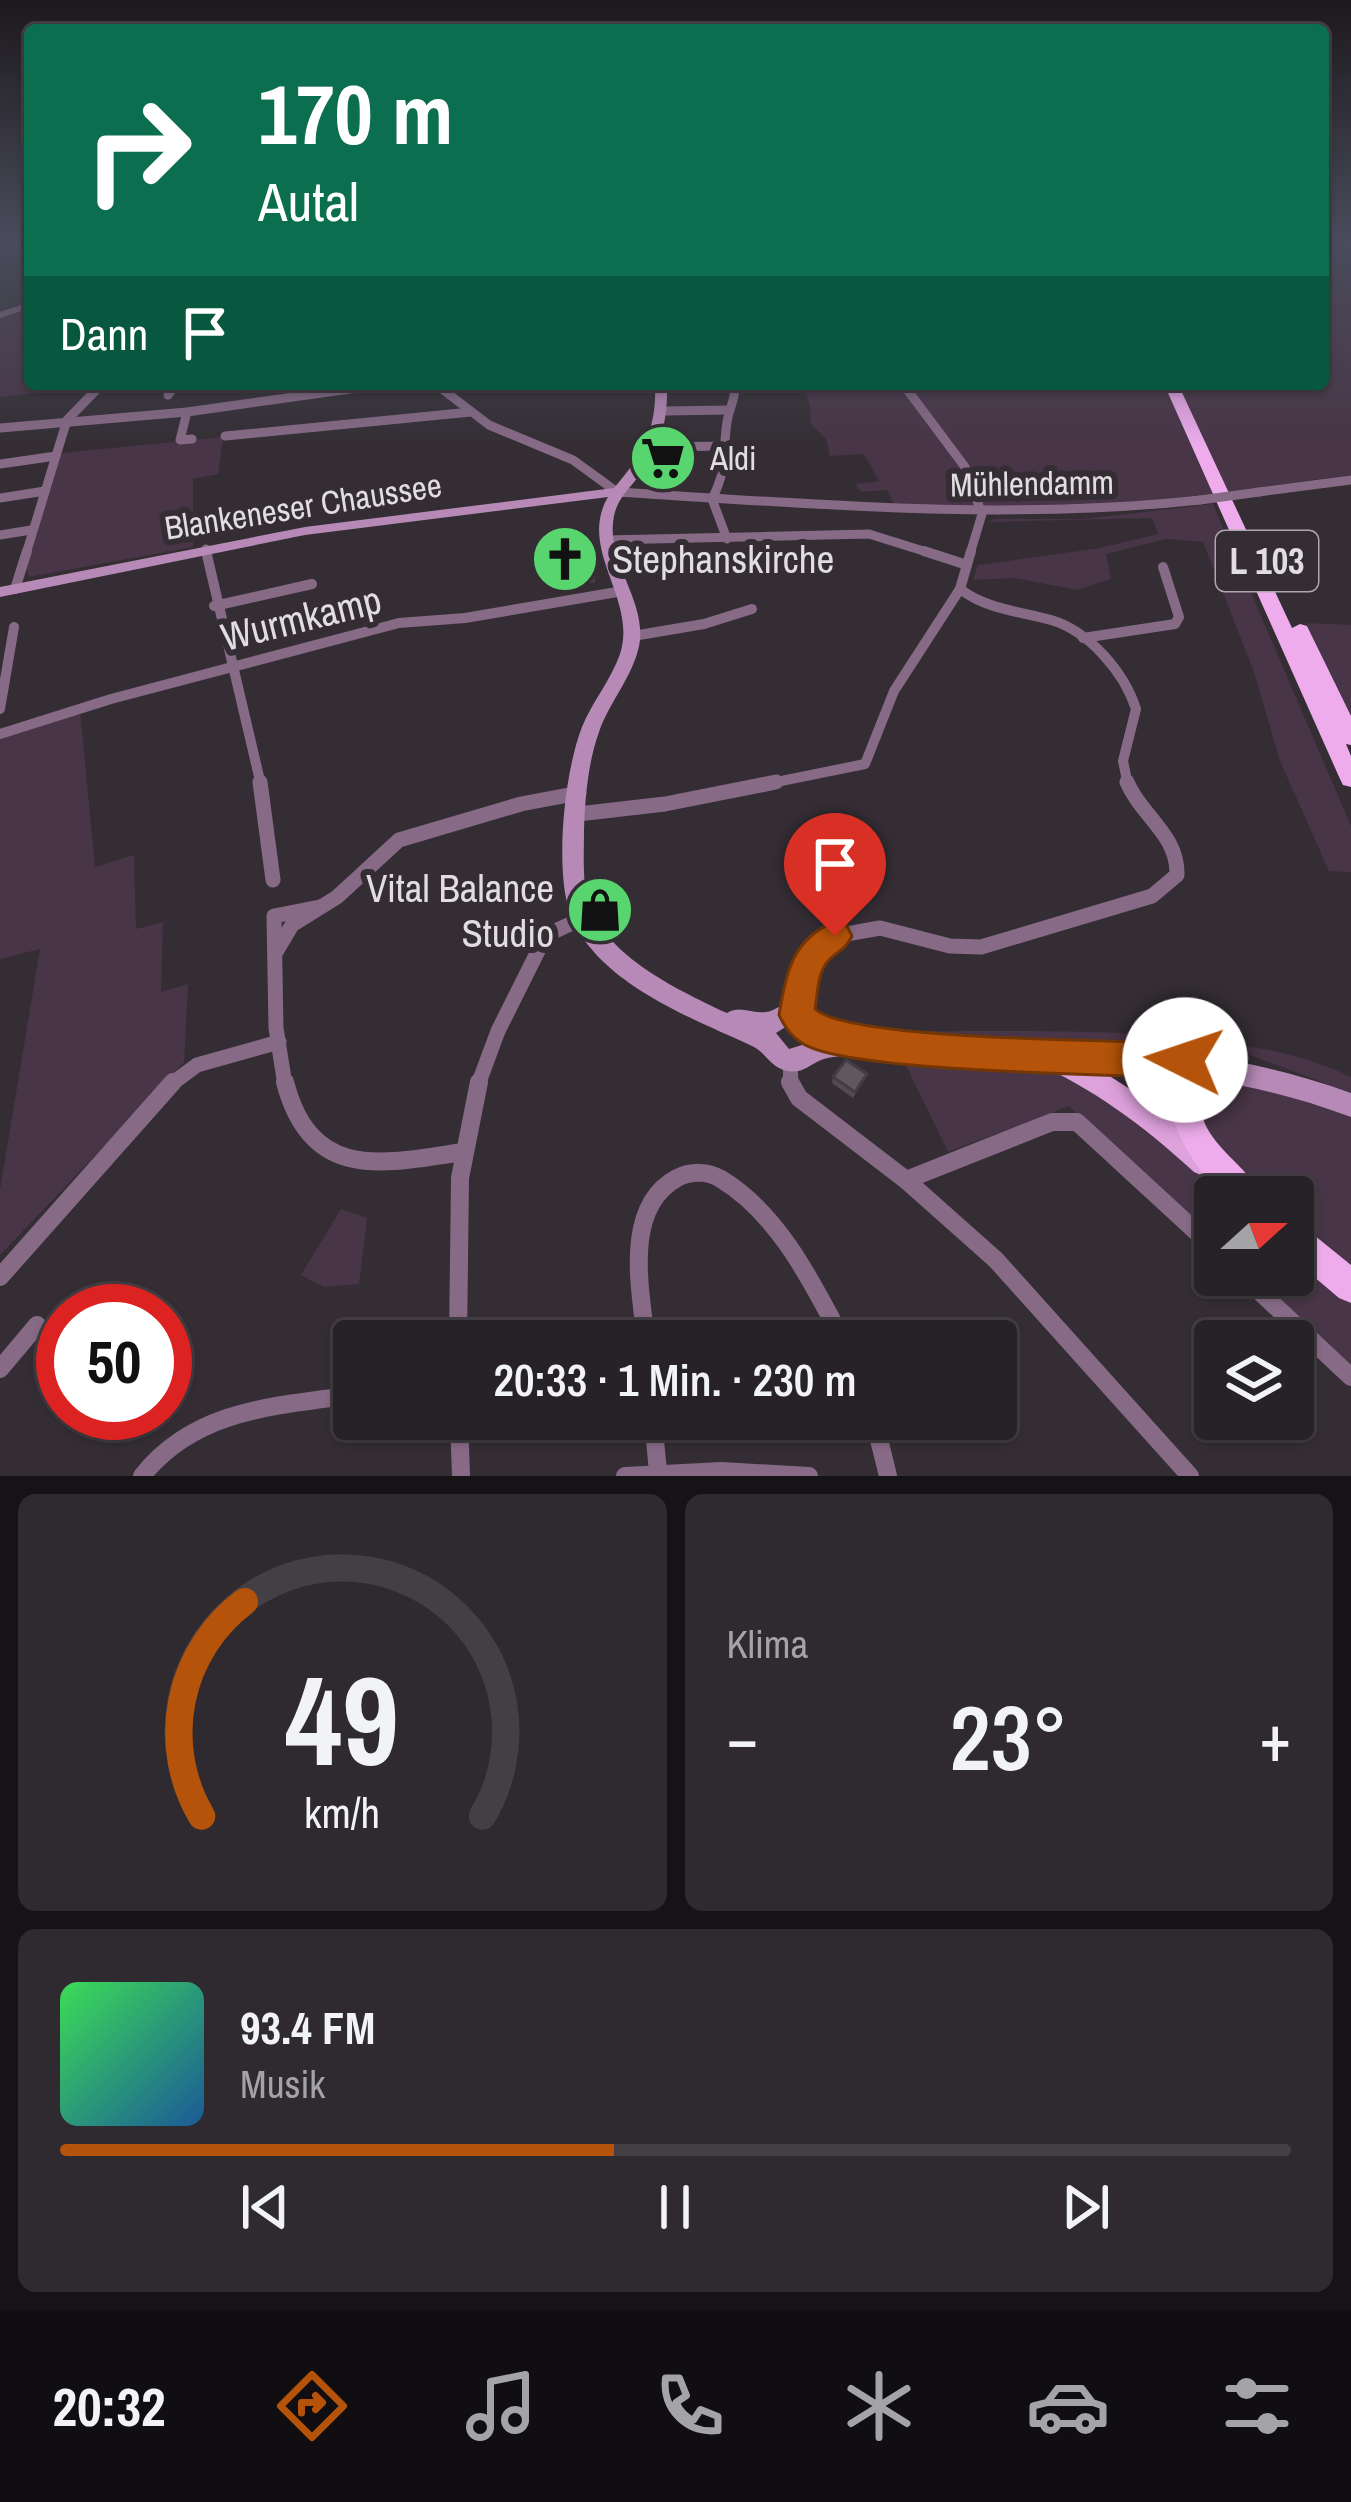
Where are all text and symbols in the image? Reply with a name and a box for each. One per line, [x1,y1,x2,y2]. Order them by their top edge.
text: 170 m [258,57,453,170]
icon: right [60,72,216,228]
text: Autal [258,165,359,238]
icon: arrive [172,300,238,366]
text: Dann [60,303,148,364]
supermarket icon: Aldi [628,423,698,493]
place label: Aldi [709,436,757,480]
street label: Mühlendamm [950,460,1114,506]
street label: Blankeneser Chaussee [161,462,445,550]
church icon: Stephanskirche [530,524,600,594]
road number: L 103 [1216,531,1318,591]
place label: Stephanskirche [612,533,834,585]
street label: Wurmkamp [216,573,386,663]
pin [784,813,886,936]
icon: arrive [802,831,868,897]
place label: Vital Balance Studio [366,862,554,959]
shop icon: Vital Balance Studio [565,875,635,945]
position arrow [1122,997,1248,1123]
north arrow [1194,1176,1314,1296]
map controls [1194,1176,1314,1440]
speed limit sign: 50 [36,1284,192,1440]
button: layers [1194,1320,1314,1440]
text: 20:33 · 1 Min. · 230 m [493,1349,857,1410]
text: Klima [727,1618,808,1670]
text: 49 [285,1636,399,1804]
text: 23° [950,1677,1068,1798]
text: − [727,1693,758,1782]
text: + [1259,1693,1291,1782]
text: km/h [304,1783,380,1840]
text: 93.4 FM [240,1997,375,2058]
text: Musik [240,2058,325,2110]
icon: previous [232,2174,298,2240]
icon: pause [642,2174,708,2240]
icon: next [1053,2174,1119,2240]
icon: directions [270,2364,354,2448]
icon: music [459,2364,543,2448]
icon: phone [648,2364,732,2448]
icon: climate [837,2364,921,2448]
icon: car [1026,2364,1110,2448]
icon: filters [1215,2364,1299,2448]
text: 20:32 [52,2370,166,2443]

